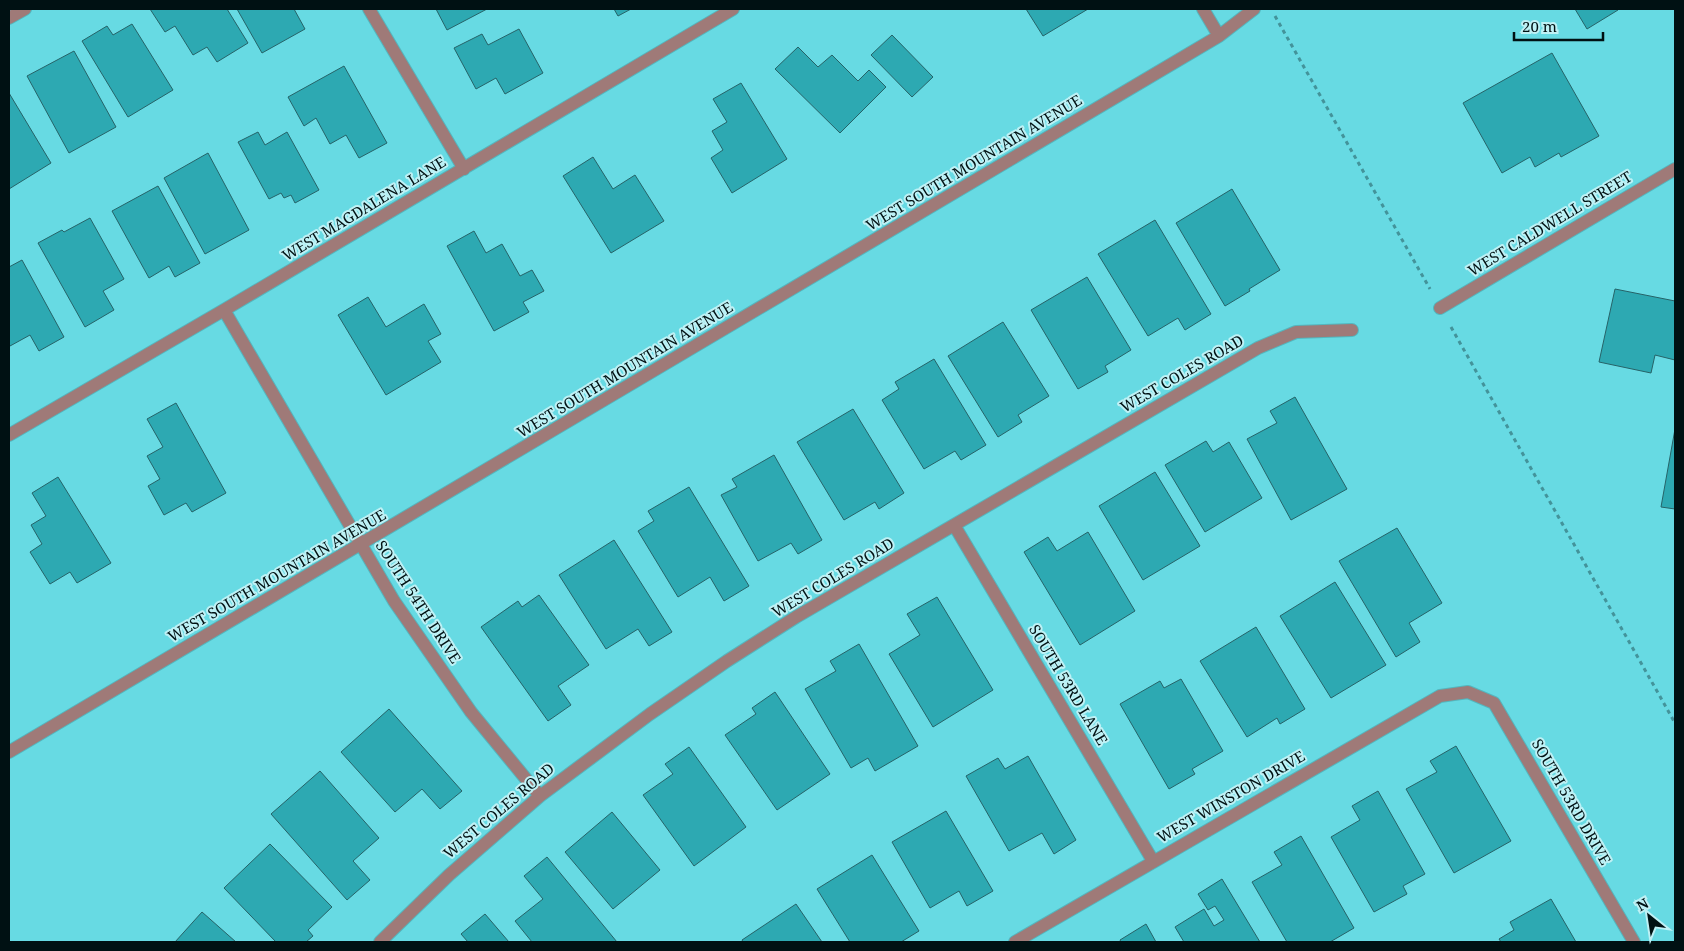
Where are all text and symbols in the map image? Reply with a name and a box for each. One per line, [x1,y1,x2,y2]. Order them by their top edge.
scale bar [1514,10,1603,42]
text: 20 m [1522,16,1557,36]
street label: WEST SOUTH MOUNTAIN AVENUE [862,90,1085,235]
street label: WEST MAGDALENA LANE [278,151,449,265]
street label: WEST CALDWELL STREET [1464,166,1635,280]
street label: WEST SOUTH MOUNTAIN AVENUE [513,297,736,442]
street label: WEST COLES ROAD [1116,330,1247,417]
street label: WEST SOUTH MOUNTAIN AVENUE [164,504,389,646]
street label: WEST COLES ROAD [768,533,897,621]
street label: SOUTH 54TH DRIVE [372,536,466,667]
street label: SOUTH 53RD LANE [1025,621,1113,748]
street label: SOUTH 53RD DRIVE [1528,735,1616,868]
street label: WEST WINSTON DRIVE [1153,746,1308,847]
street label: WEST COLES ROAD [439,758,558,863]
north arrow [1624,891,1674,941]
text: N [1633,893,1652,915]

